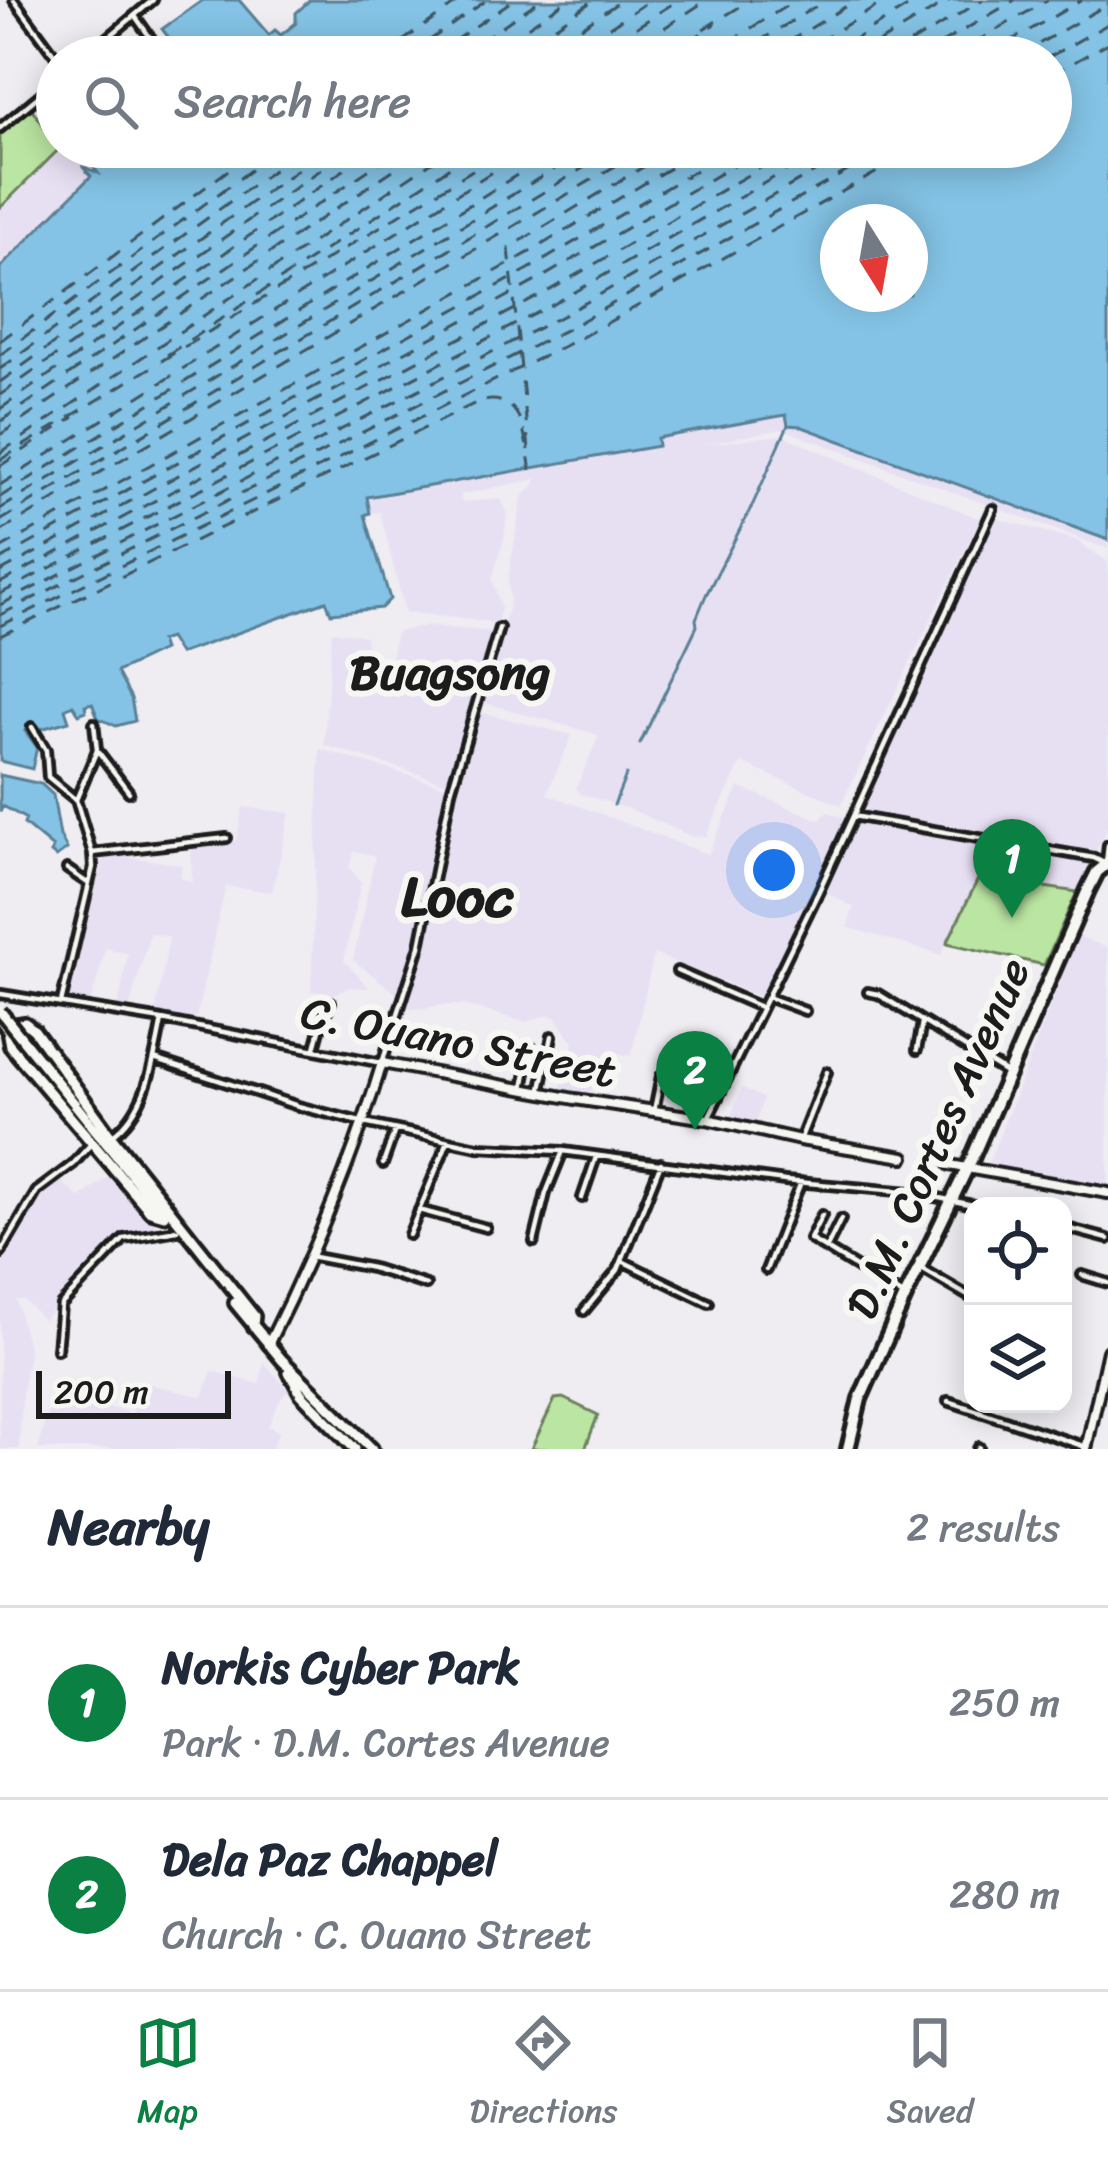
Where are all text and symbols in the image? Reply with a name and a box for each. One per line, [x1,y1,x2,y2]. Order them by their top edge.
search box [36,36,1072,168]
text: Search here [174,62,411,142]
icon: search [78,69,144,135]
north arrow [820,204,928,312]
district label: Buagsong [350,630,550,715]
pin: 1 [973,819,1051,918]
your location [744,840,804,900]
district label: Looc [401,846,514,947]
street label: D.M. Cortes Avenue [822,944,1054,1332]
street label: C. Ouano Street [294,972,623,1112]
pin: 2 [656,1031,734,1130]
map controls [964,1197,1072,1413]
button: locate [964,1197,1072,1305]
button: layers [964,1305,1072,1413]
text: 200 m [54,1363,149,1421]
scale bar [36,1365,231,1418]
text: Nearby [48,1482,209,1572]
text: 2 results [906,1493,1060,1562]
text: Norkis Cyber Park [162,1628,520,1708]
text: 1 [79,1668,95,1737]
text: 250 m [949,1668,1060,1737]
text: Park · D.M. Cortes Avenue [162,1708,610,1777]
text: Dela Paz Chappel [162,1820,498,1900]
text: 2 [76,1860,98,1929]
text: 280 m [949,1860,1060,1929]
text: Church · C. Ouano Street [162,1900,591,1969]
tab: Map [135,2010,201,2140]
tab: Directions [470,2010,617,2140]
tab: Saved [886,2010,973,2140]

